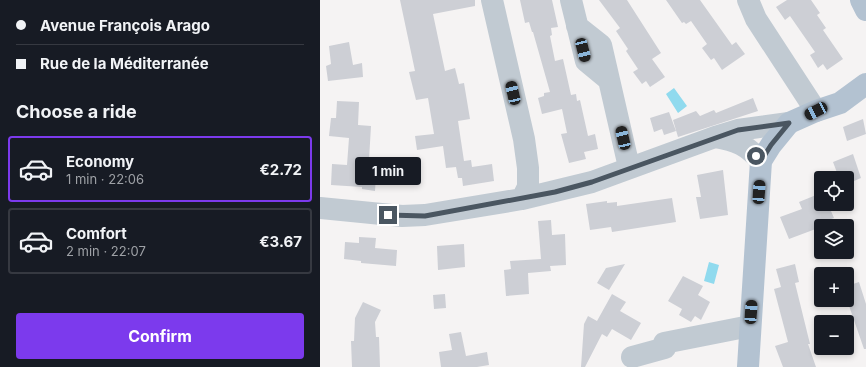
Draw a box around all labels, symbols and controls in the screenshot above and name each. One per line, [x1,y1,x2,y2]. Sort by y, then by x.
text: Avenue François Arago [40,16,210,35]
car [574,37,592,63]
text: Rue de la Méditerranée [40,54,209,73]
car [504,80,522,106]
car [803,100,829,122]
text: Choose a ride [16,101,137,122]
car [614,125,632,151]
route start [747,147,765,165]
icon: car [18,151,54,187]
text: Economy [66,152,134,171]
callout: 1 min [355,157,421,185]
text: €2.72 [259,160,302,179]
text: 1 min [372,163,404,179]
text: 1 min · 22:06 [66,171,144,187]
map controls [814,171,854,355]
button: locate [814,171,854,211]
car [752,180,766,204]
route end [379,206,397,224]
button: layers [814,219,854,259]
icon: car [18,223,54,259]
text: Comfort [66,224,127,243]
text: €3.67 [259,232,302,251]
text: 2 min · 22:07 [66,243,146,259]
button: + [814,267,854,307]
car [744,300,758,324]
button: Confirm [16,313,304,359]
button: − [814,315,854,355]

